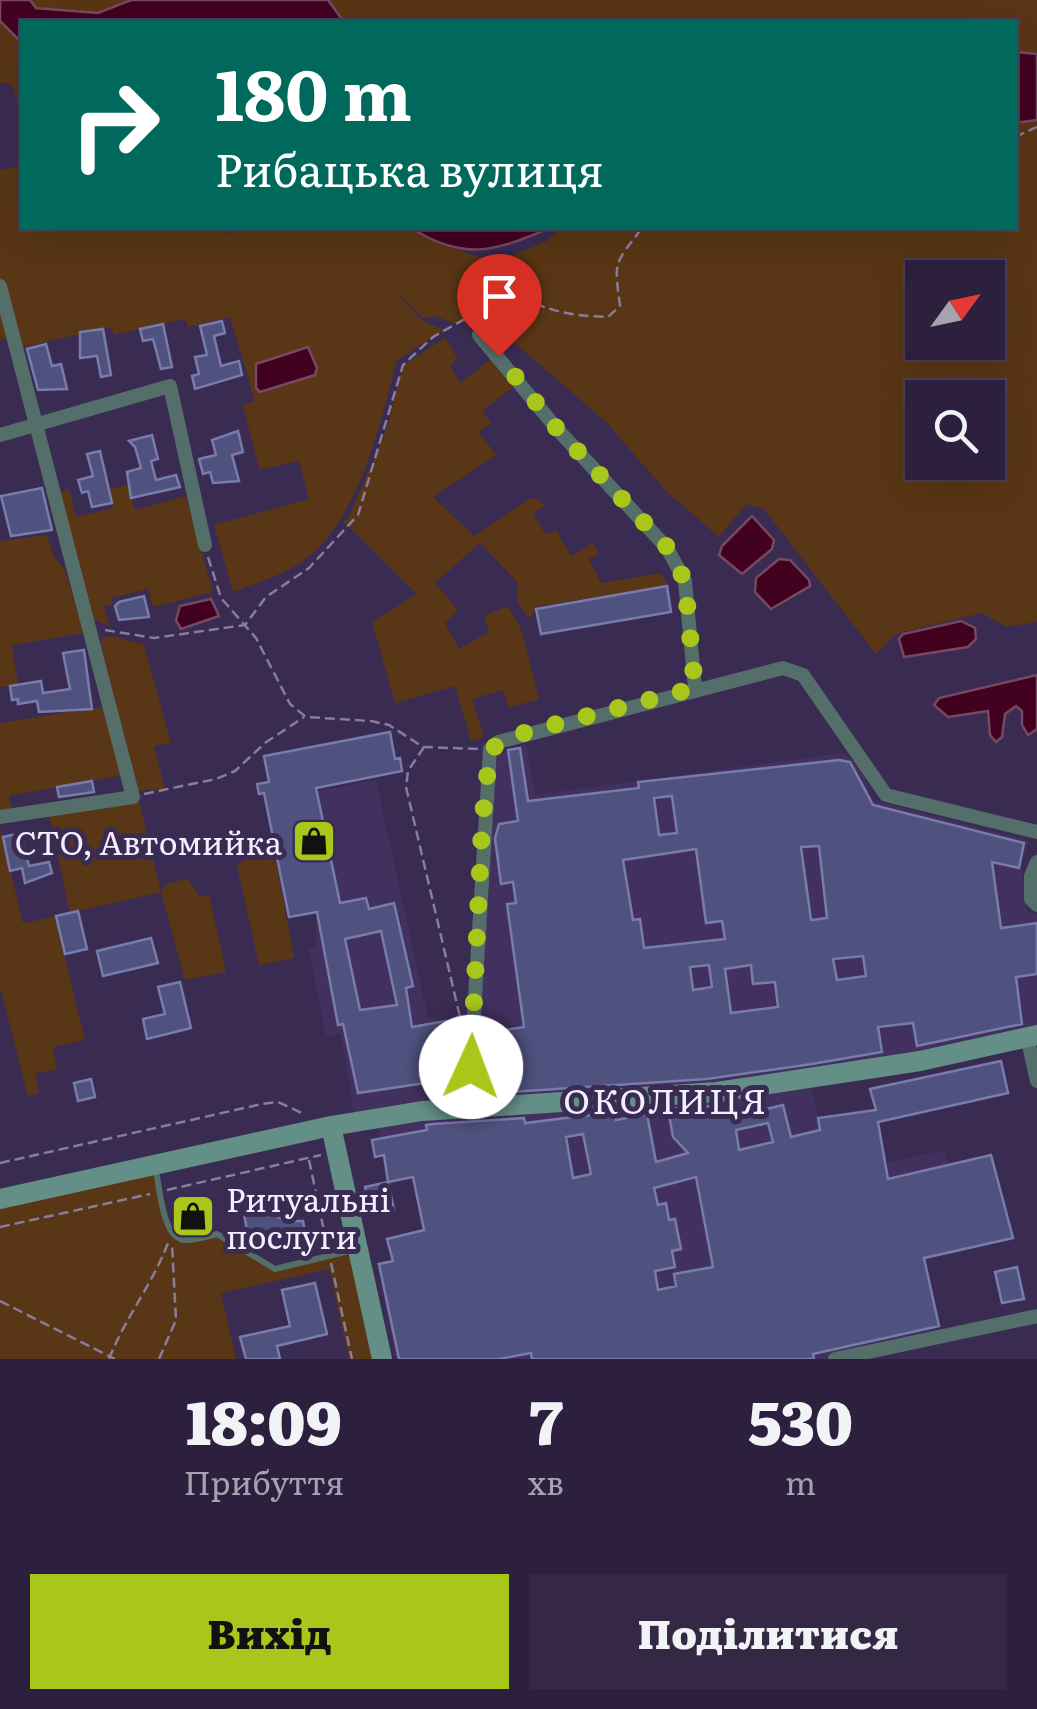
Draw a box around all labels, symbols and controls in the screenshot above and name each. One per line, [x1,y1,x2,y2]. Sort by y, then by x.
text: 180 m [215,39,412,143]
icon: right [50,60,180,190]
text: Рибацька вулиця [215,134,604,201]
pin [457,254,542,357]
north arrow [905,260,1005,360]
map controls [905,260,1005,480]
icon: arrive [472,269,527,324]
button: search [905,380,1005,480]
place label: СТО, Автомийка [15,817,283,865]
shop icon: СТО, Автомийка [291,818,337,864]
position arrow [419,1015,523,1119]
district label: ОКОЛИЦЯ [563,1073,769,1125]
place label: Ритуальні послуги [226,1174,390,1259]
shop icon: Ритуальні послуги [170,1193,216,1239]
text: 18:09 [186,1374,342,1463]
text: 7 [529,1374,563,1463]
text: 530 [748,1374,853,1463]
text: Прибуття [184,1457,344,1505]
text: хв [528,1457,564,1505]
text: m [785,1457,816,1505]
button: Вихід [30,1574,509,1689]
button: Поділитися [529,1574,1007,1689]

